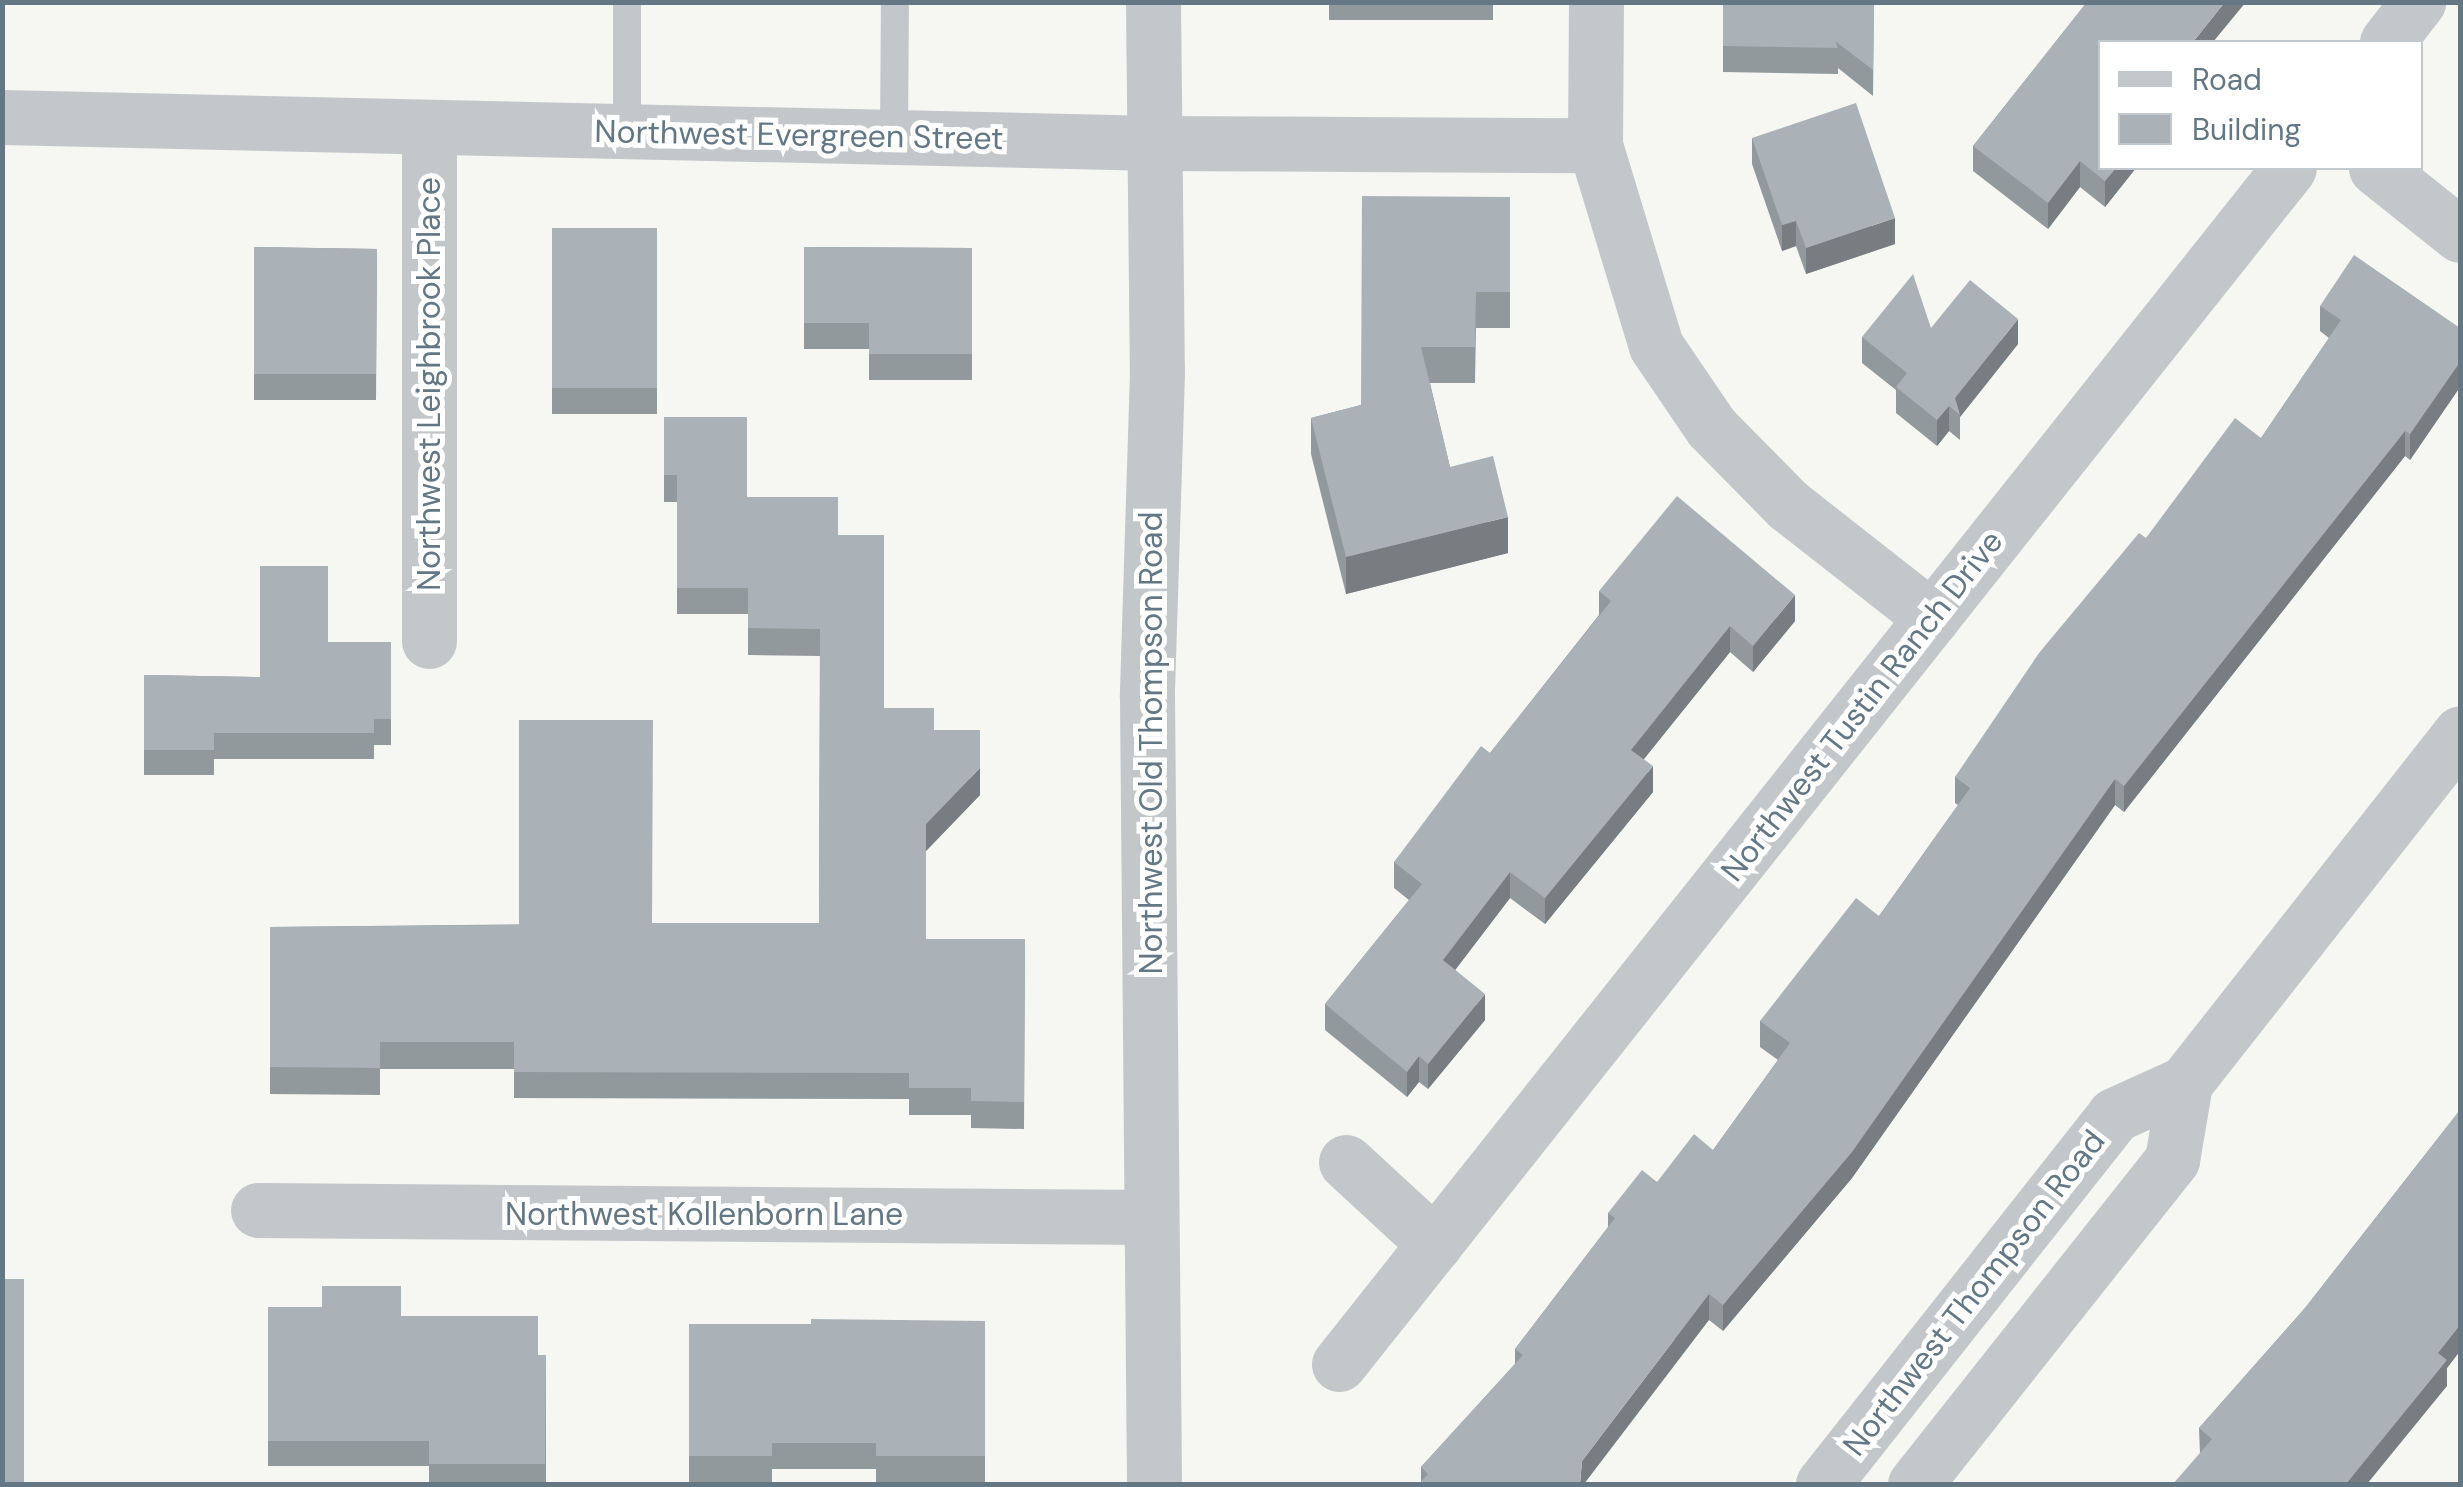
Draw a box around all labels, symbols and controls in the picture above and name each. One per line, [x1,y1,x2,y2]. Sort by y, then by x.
legend [2098,40,2423,170]
text: Road [2192,60,2262,99]
text: Building [2192,110,2301,149]
street label: Northwest Evergreen Street [594,112,1004,158]
street label: Northwest Leighbrook Place [410,177,448,591]
street label: Northwest Old Thompson Road [1132,511,1170,975]
street label: Northwest Tustin Ranch Drive [1713,523,2011,889]
street label: Northwest Thompson Road [1835,1123,2113,1463]
street label: Northwest Kollenborn Lane [505,1195,903,1233]

